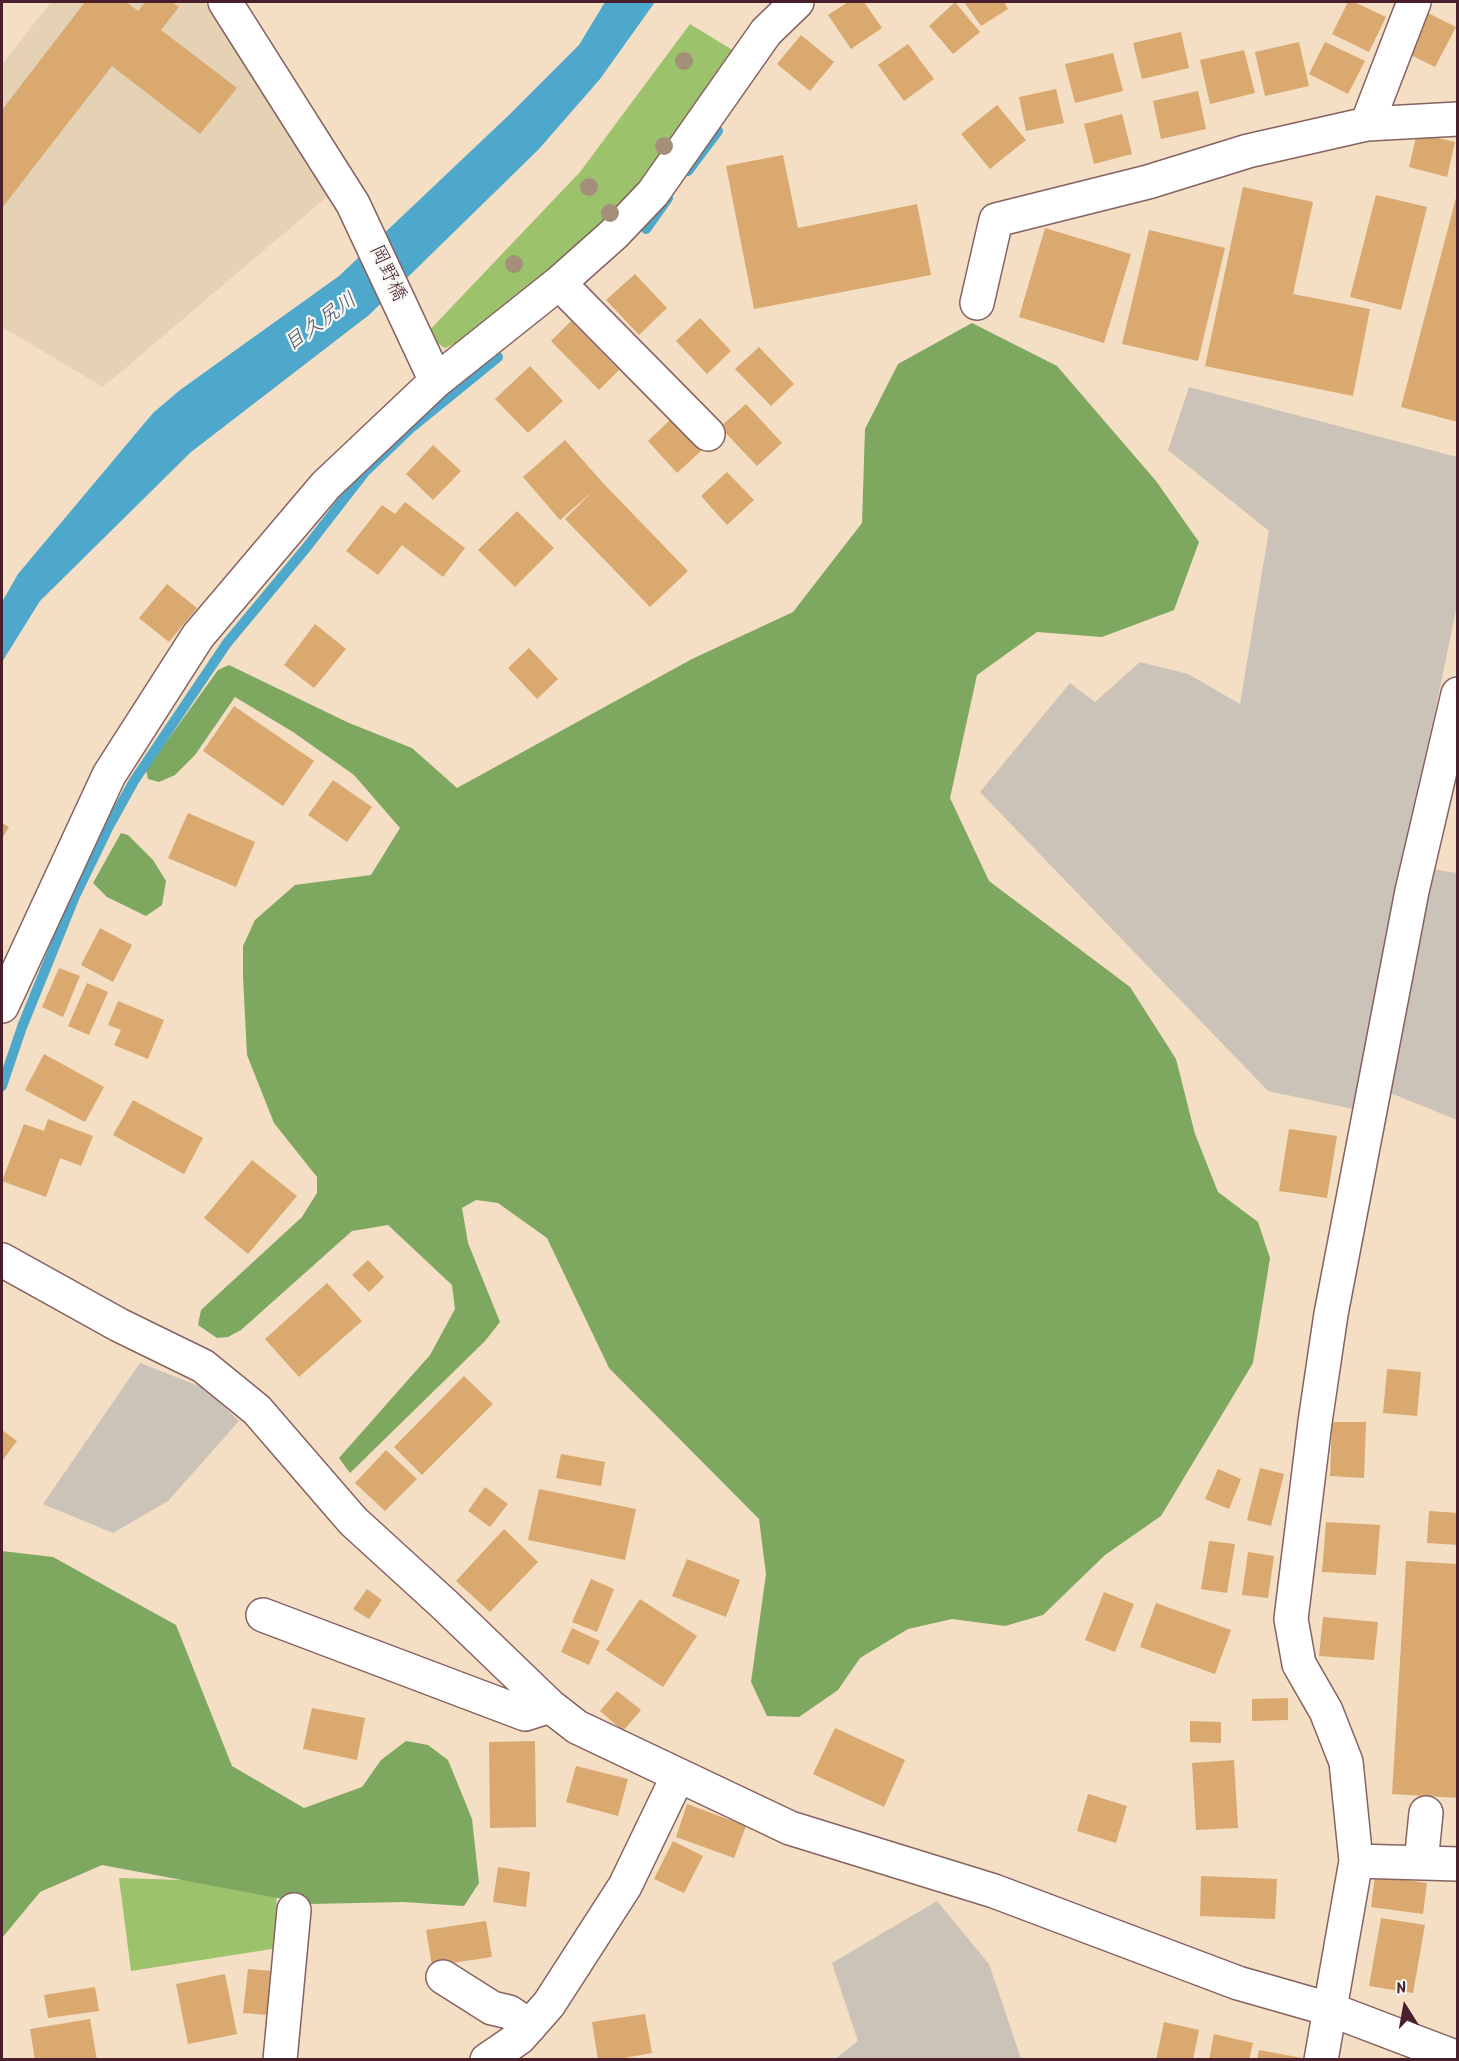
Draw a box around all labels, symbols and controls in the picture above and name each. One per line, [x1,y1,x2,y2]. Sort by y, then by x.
street label: 岡野橋 [362,242,410,306]
water label: 目久尻川 [281,289,363,359]
text: N [1394,1976,1409,2002]
north arrow [1375,1977,1435,2037]

